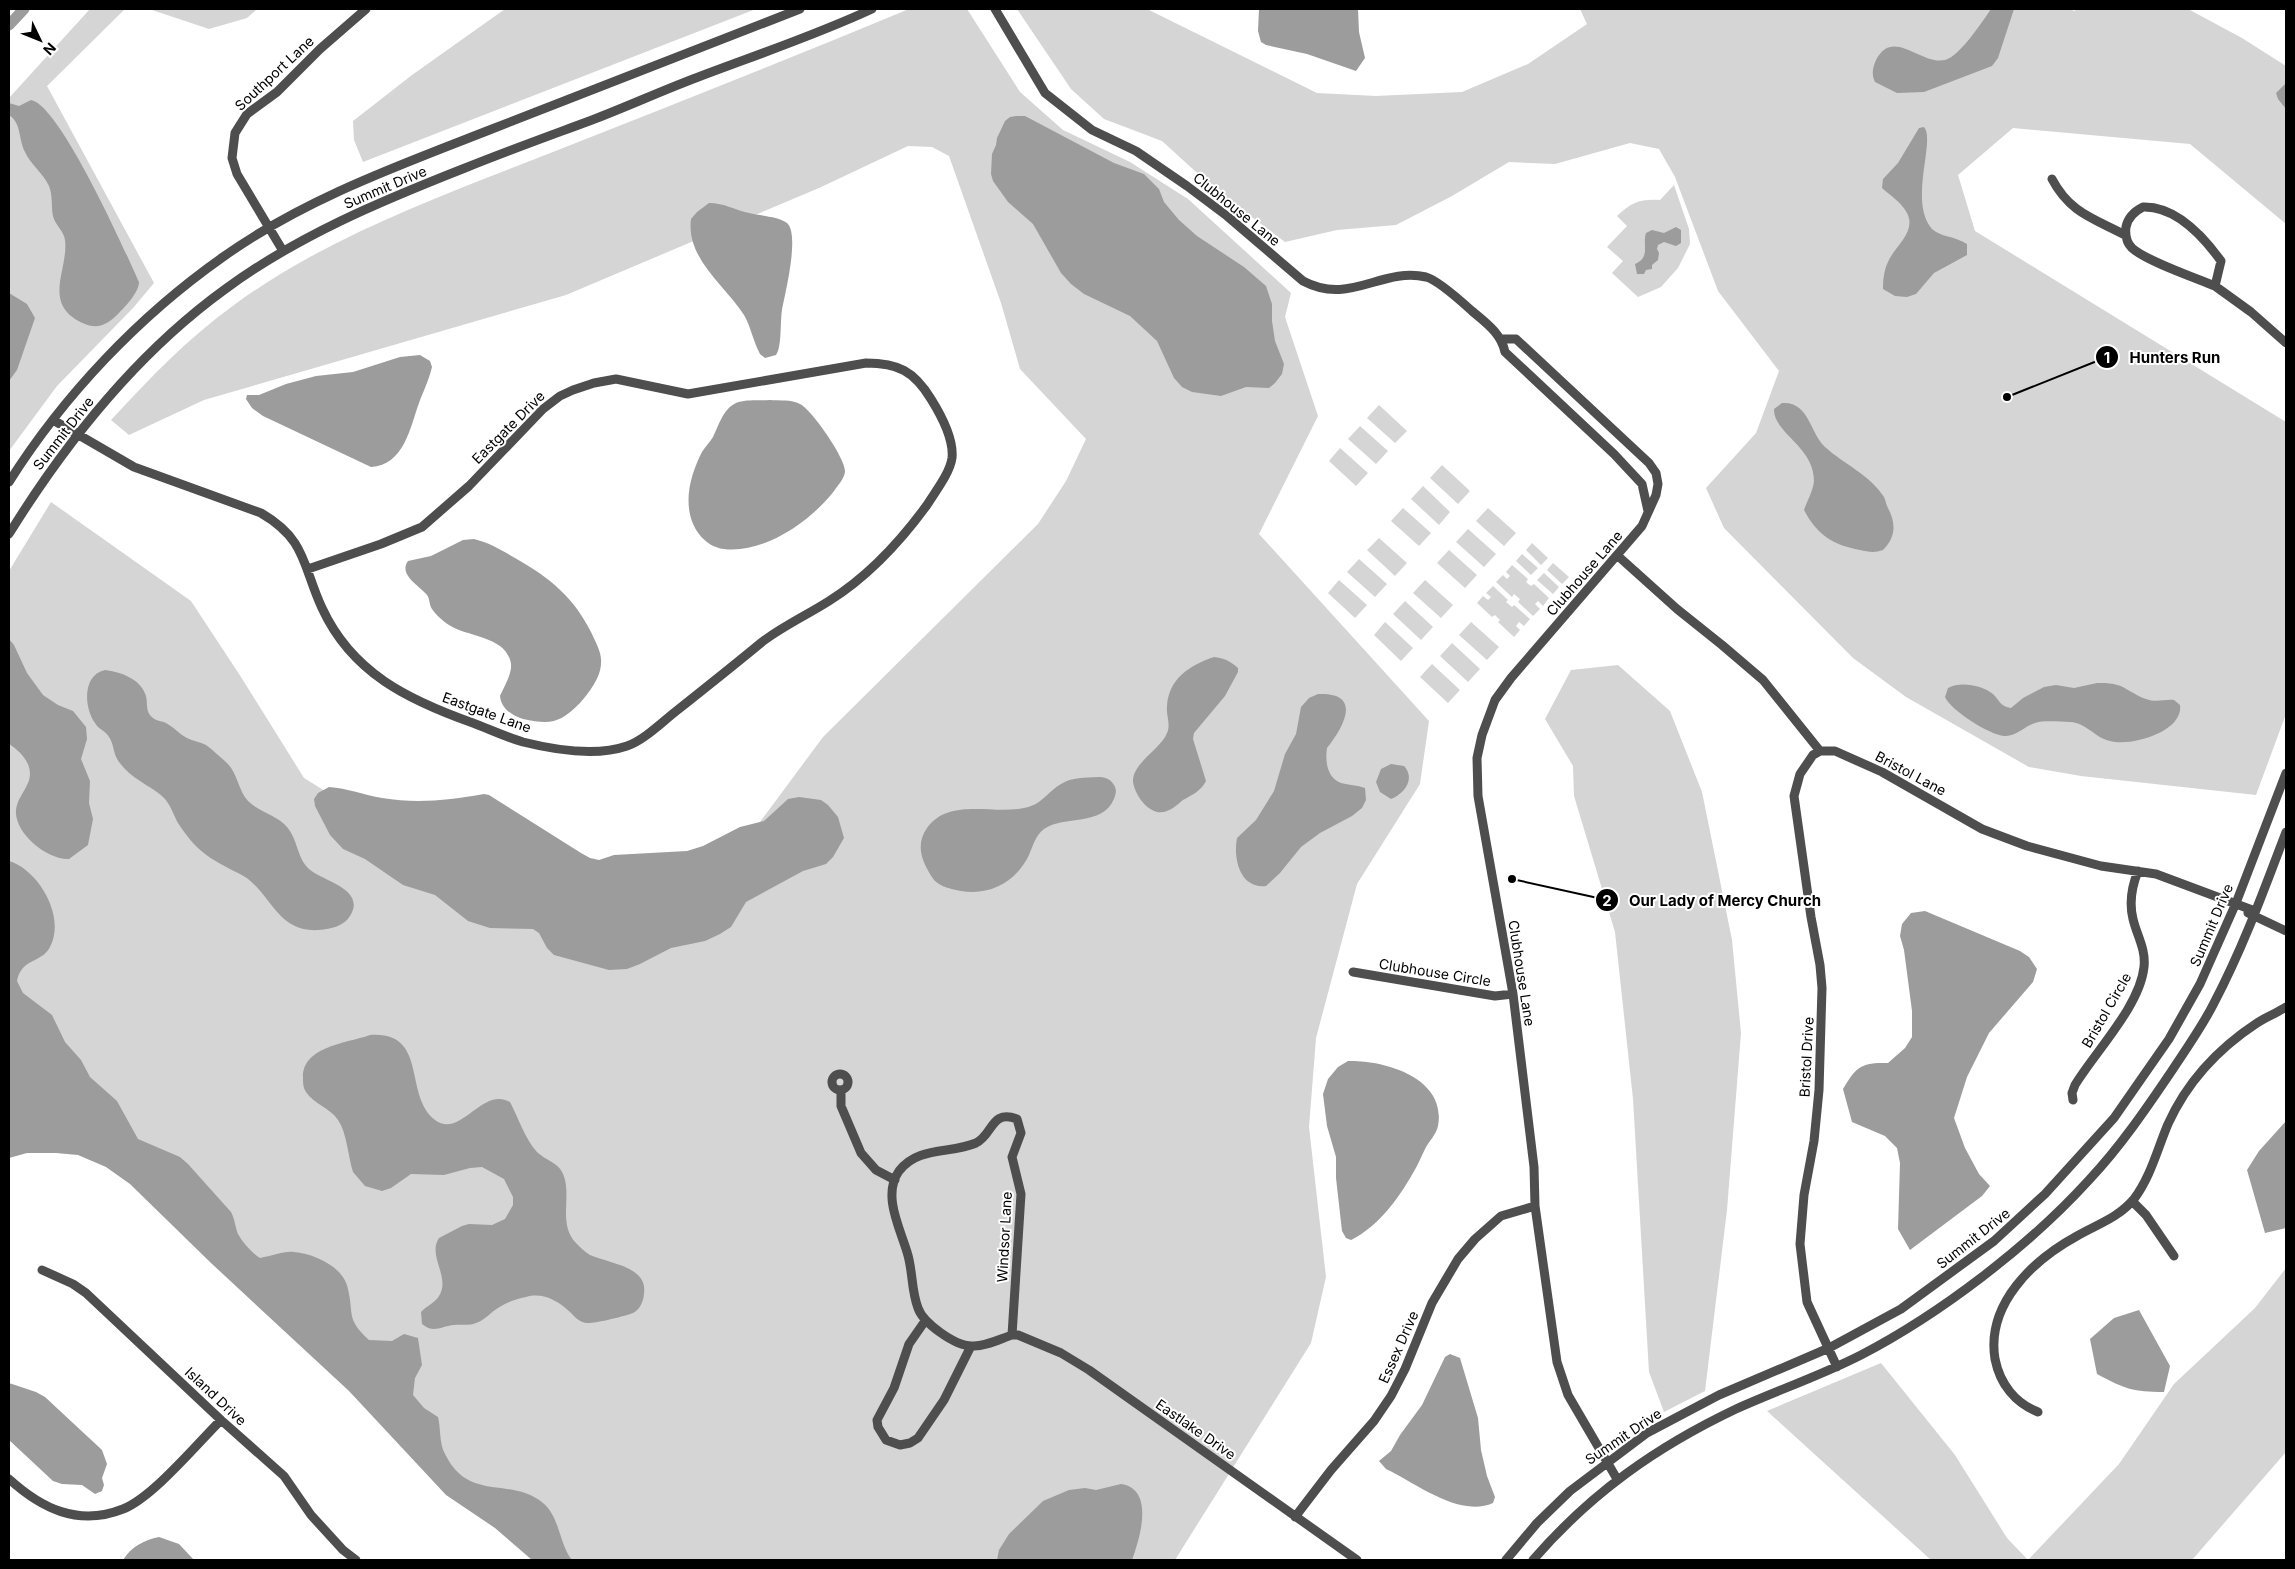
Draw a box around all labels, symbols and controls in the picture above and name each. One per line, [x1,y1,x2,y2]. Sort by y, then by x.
north arrow [15,15,65,65]
street label: Southport Lane [231,32,317,114]
text: N [40,40,60,59]
street label: Summit Drive [341,162,429,212]
street label: Clubhouse Lane [1190,169,1284,249]
callout: Hunters Run [2095,342,2231,372]
text: 1 [2104,348,2110,367]
text: Hunters Run [2130,348,2220,367]
street label: Eastgate Drive [468,387,548,467]
street label: Summit Drive [29,393,97,473]
street label: Clubhouse Lane [1542,527,1626,619]
street label: Eastgate Lane [440,688,534,736]
street label: Bristol Lane [1873,747,1949,799]
street label: Summit Drive [2186,881,2236,969]
callout: Our Lady of Mercy Church [1594,885,1831,915]
text: 2 [1602,891,1612,910]
text: Our Lady of Mercy Church [1629,891,1821,910]
street label: Clubhouse Lane [1505,919,1539,1027]
street label: Clubhouse Circle [1378,955,1492,989]
street label: Bristol Circle [2078,969,2134,1051]
street label: Bristol Drive [1795,1016,1817,1098]
street label: Windsor Lane [993,1191,1015,1283]
street label: Summit Drive [1933,1204,2013,1272]
street label: Essex Drive [1374,1308,1422,1386]
street label: Island Drive [182,1363,250,1429]
street label: Eastlake Drive [1153,1395,1239,1463]
street label: Summit Drive [1582,1404,1664,1468]

